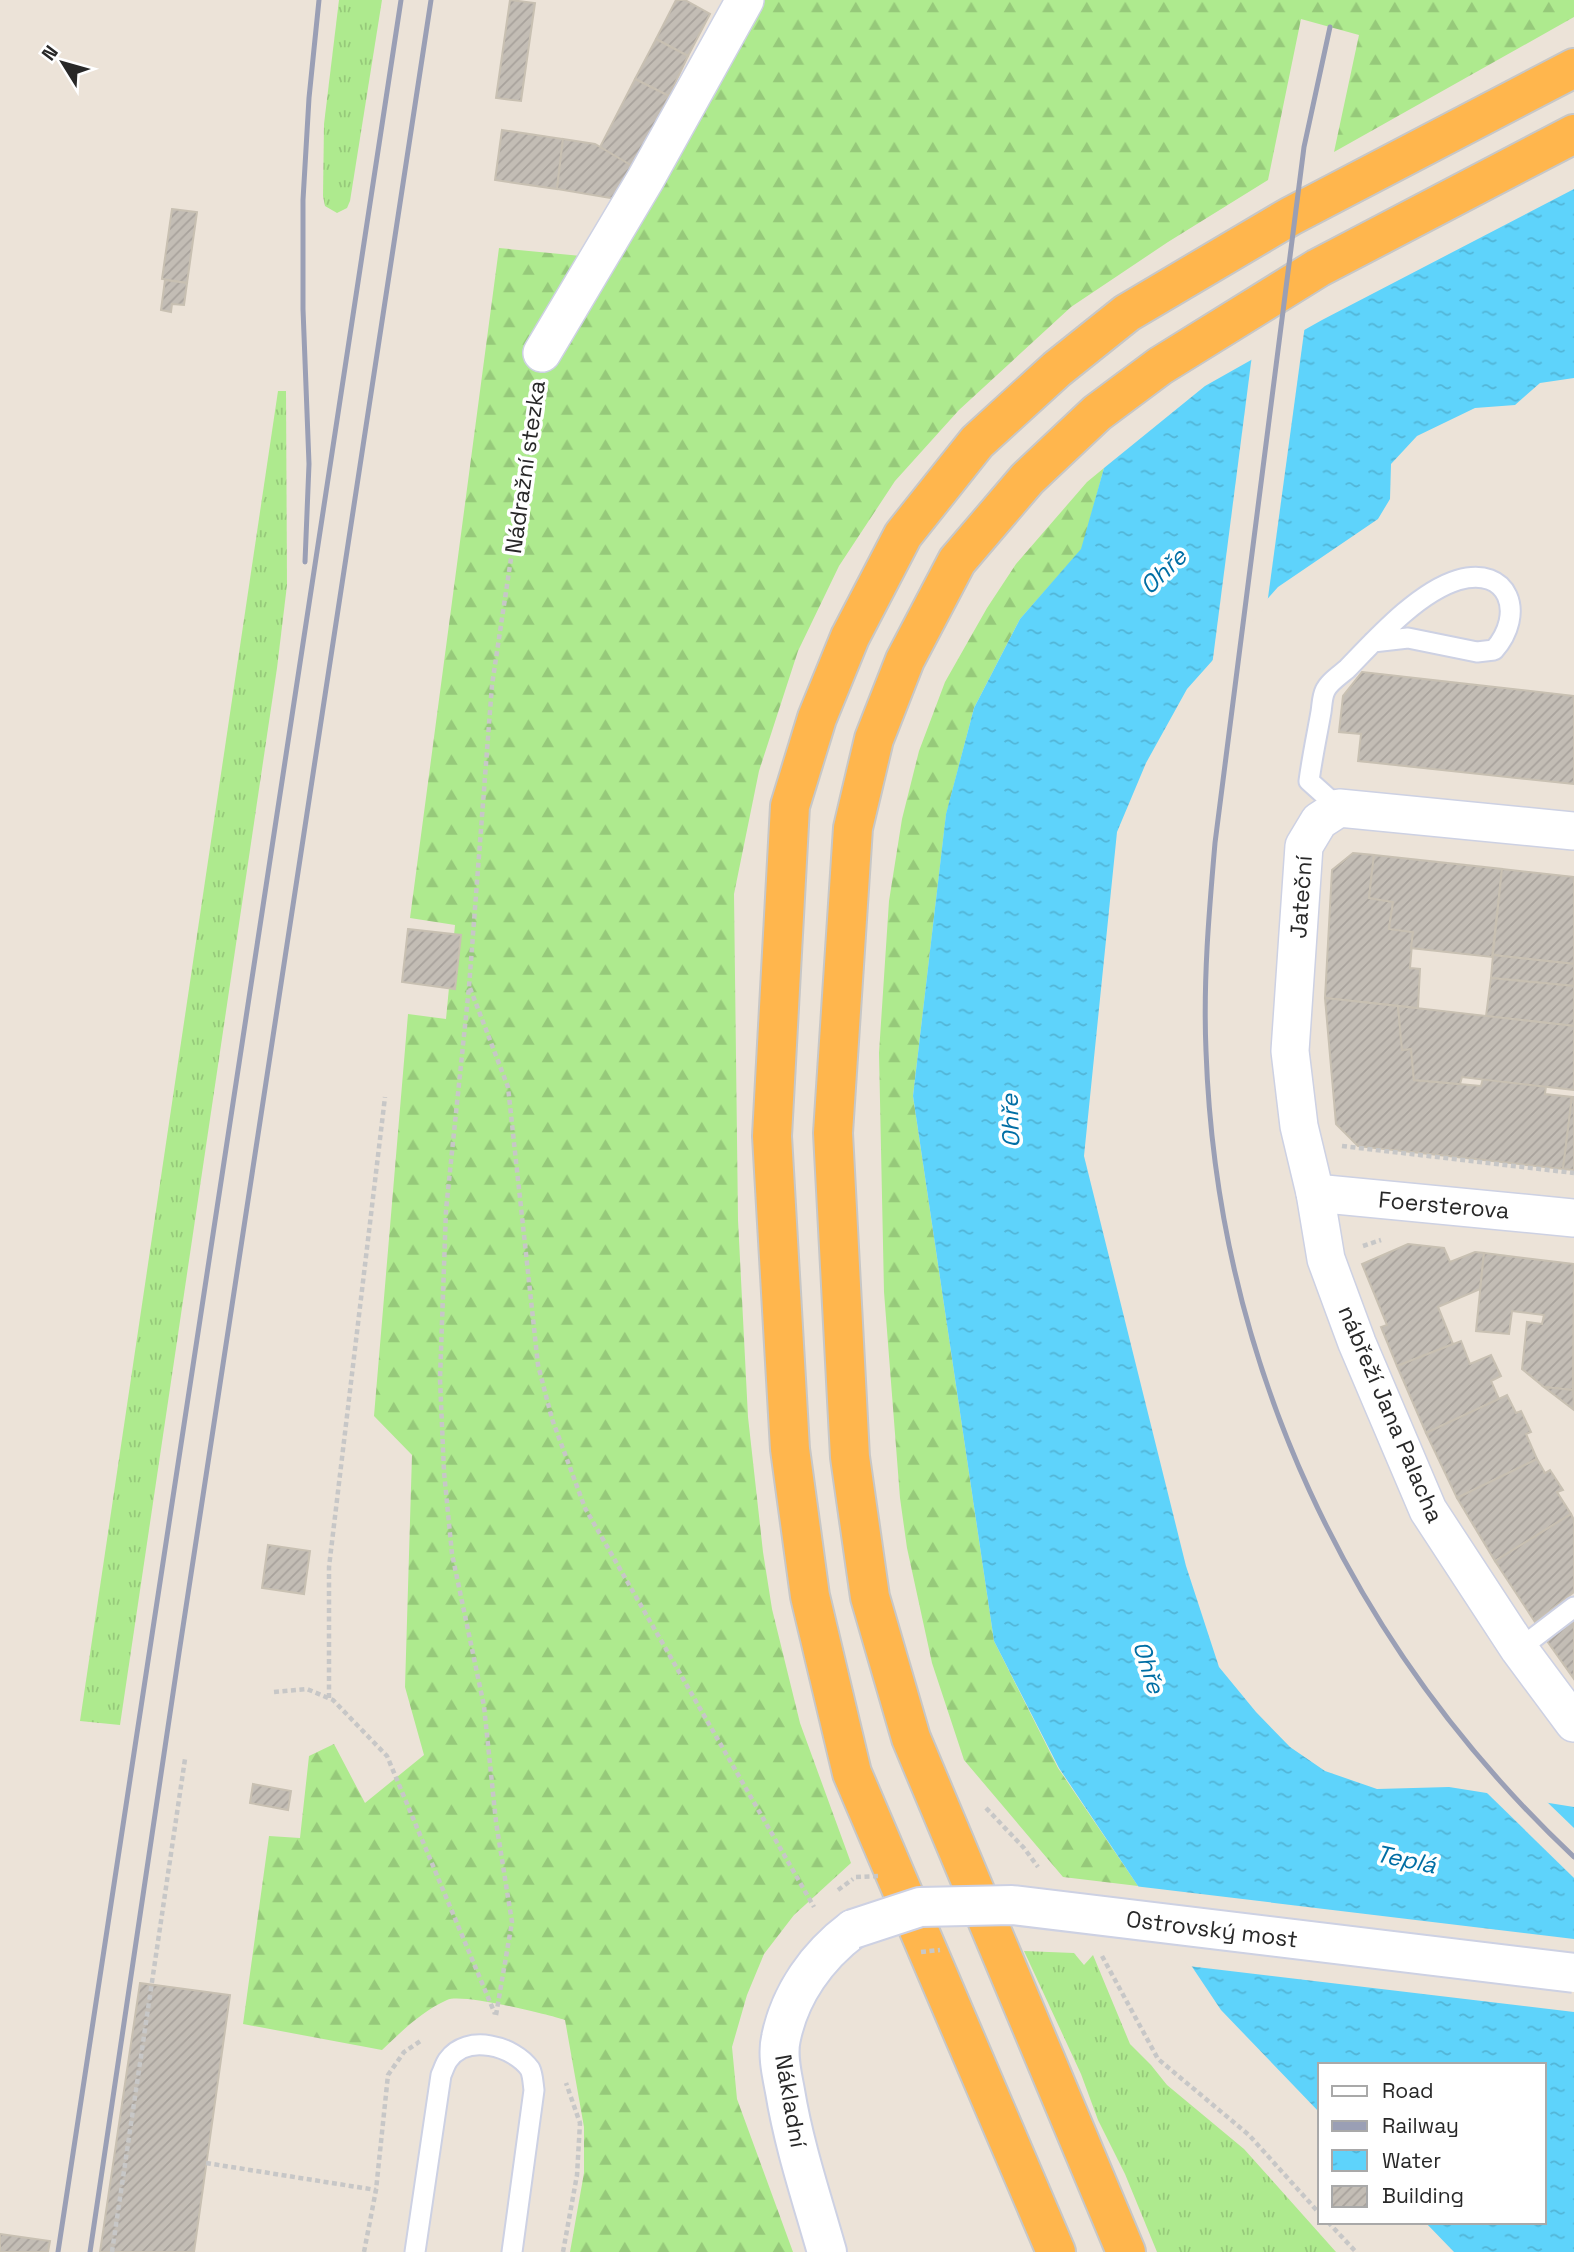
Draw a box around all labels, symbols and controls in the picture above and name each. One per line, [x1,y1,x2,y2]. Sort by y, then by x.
north arrow [28,28,98,98]
text: N [36,40,64,66]
street label: Nádražní stezka [498,378,552,556]
water label: Ohře [1133,541,1194,601]
street label: Jateční [1283,854,1319,939]
water label: Ohře [994,1093,1026,1148]
street label: Foersterova [1377,1184,1511,1226]
street label: nábřeží Jana Palacha [1332,1301,1450,1527]
water label: Ohře [1126,1637,1172,1698]
water label: Teplá [1373,1837,1439,1881]
street label: Ostrovský most [1124,1904,1300,1954]
street label: Nákladní [768,2052,814,2150]
legend [1318,2063,1546,2224]
text: Road [1382,2077,1434,2104]
text: Railway [1382,2112,1459,2139]
text: Water [1382,2147,1441,2174]
text: Building [1382,2182,1464,2209]

